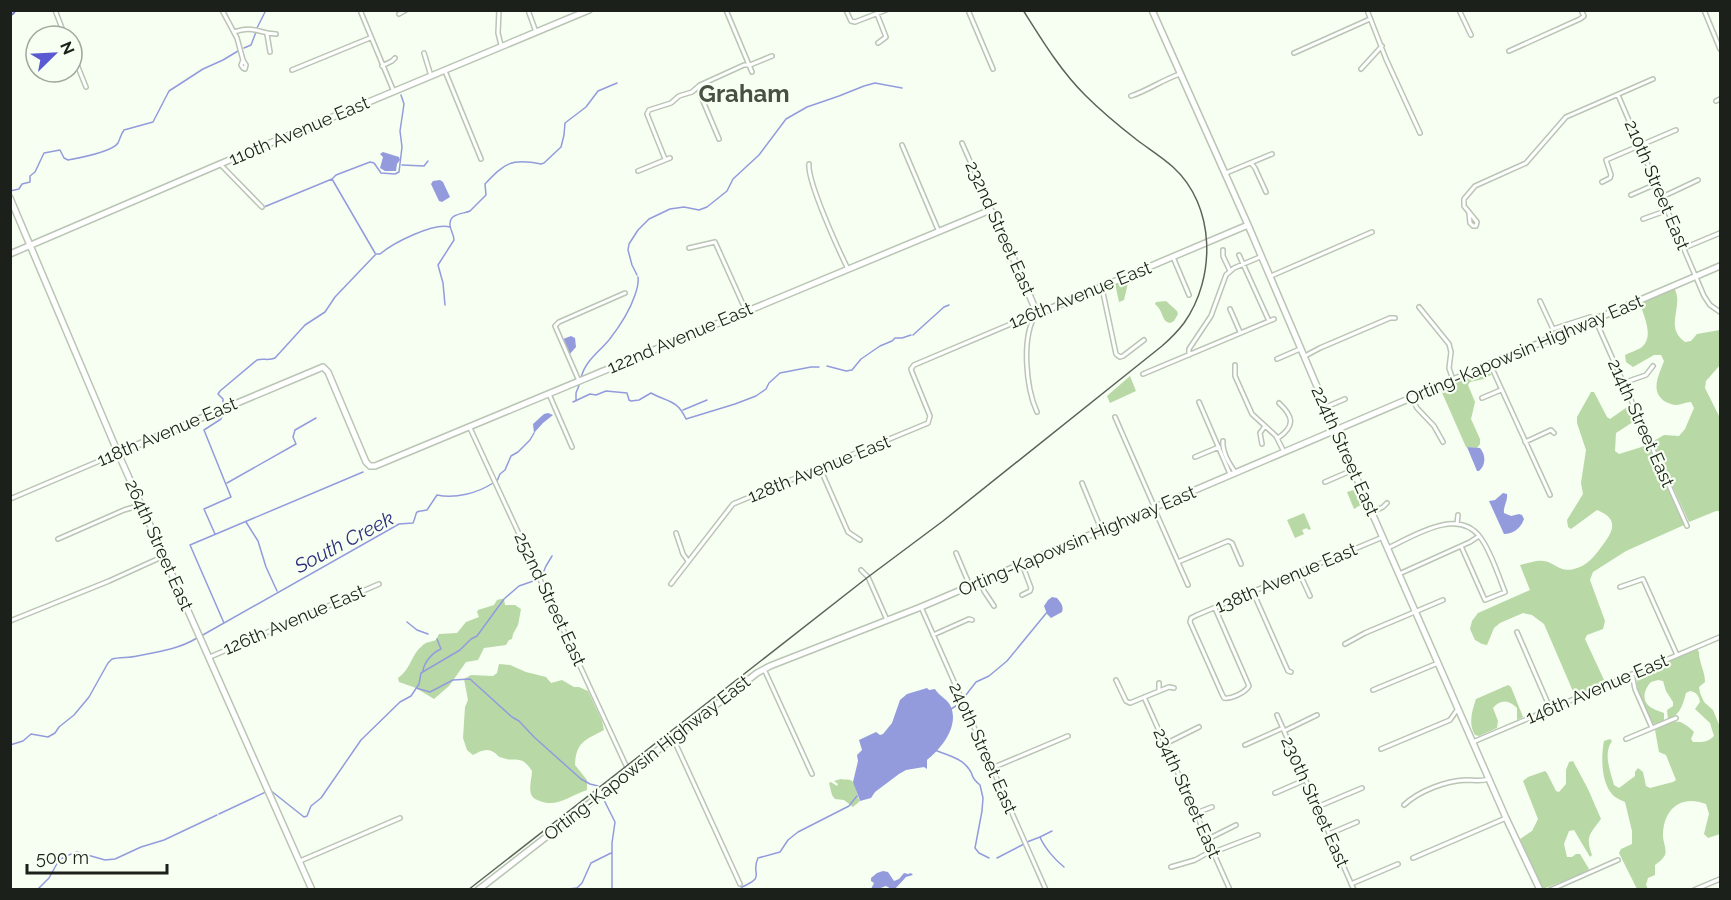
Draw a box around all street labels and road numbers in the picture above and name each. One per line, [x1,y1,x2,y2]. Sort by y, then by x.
street label: 110th Avenue East [226,92,372,170]
street label: 210th Street East [1621,117,1694,253]
street label: 232nd Street East [961,157,1039,298]
street label: 126th Avenue East [1006,256,1154,333]
street label: Orting-Kapowsin Highway East [1402,290,1646,409]
street label: 122nd Avenue East [604,298,755,378]
street label: 214th Street East [1604,356,1679,490]
street label: 224th Street East [1307,383,1383,519]
street label: 118th Avenue East [94,393,240,470]
street label: 128th Avenue East [745,430,893,507]
street label: 264th Street East [121,476,198,614]
street label: Orting-Kapowsin Highway East [955,481,1199,600]
street label: 252nd Street East [510,529,591,669]
street label: 138th Avenue East [1212,538,1360,617]
street label: 126th Avenue East [220,580,368,659]
street label: 146th Avenue East [1523,649,1671,728]
street label: Orting-Kapowsin Highway East [539,671,754,845]
street label: 240th Street East [945,679,1022,817]
street label: 234th Street East [1149,725,1225,861]
street label: 230th Street East [1277,733,1354,871]

